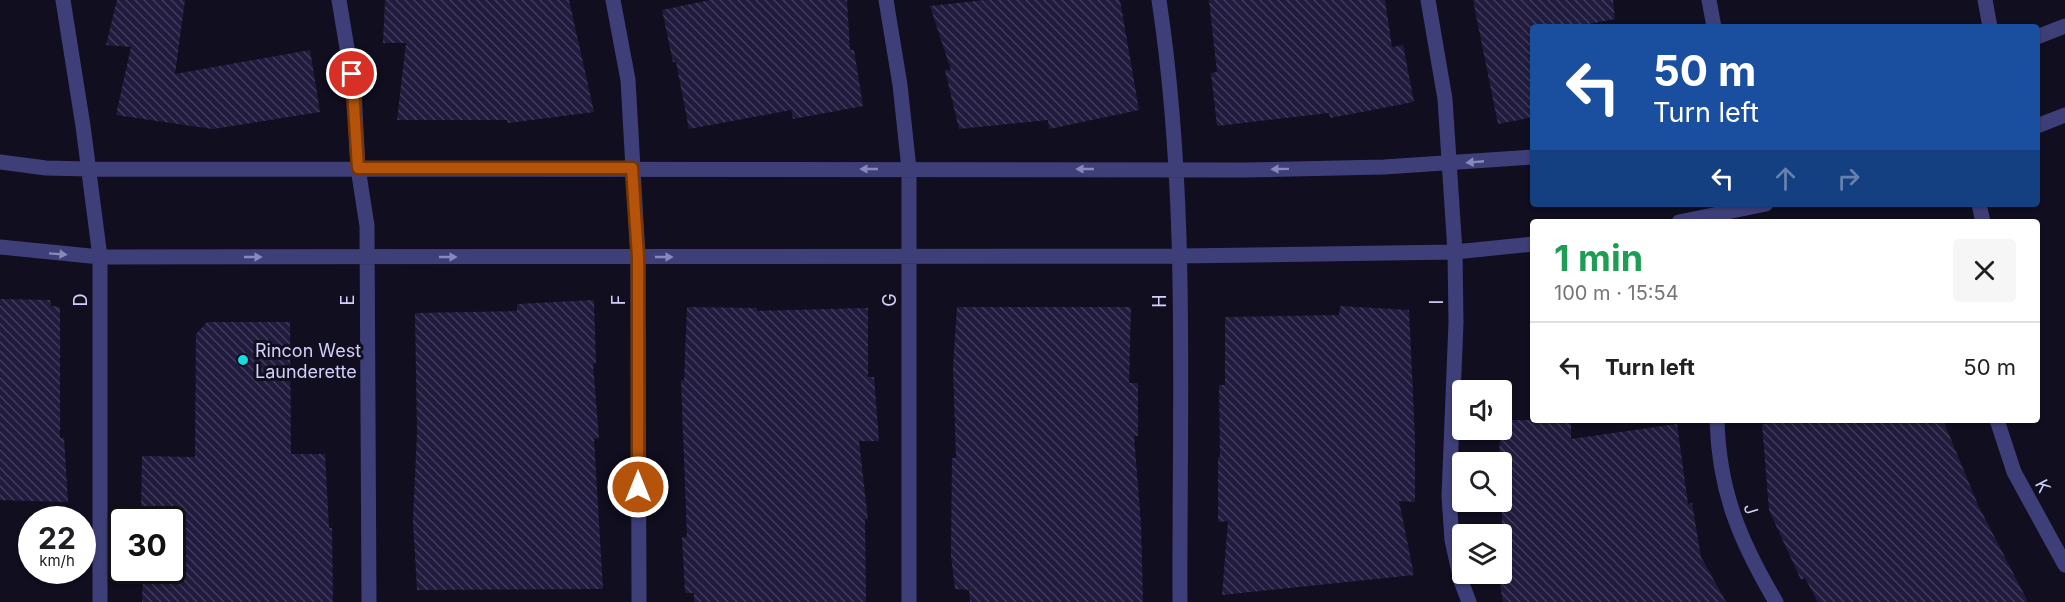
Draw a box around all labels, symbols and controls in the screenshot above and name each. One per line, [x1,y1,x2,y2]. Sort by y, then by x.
text: 50 m [1653,45,1756,96]
pin [326,48,377,99]
icon: left [1554,48,1632,126]
icon: arrive [335,57,368,90]
text: Turn left [1653,96,1759,129]
one-way arrow [1465,157,1484,167]
icon: left [1706,162,1739,195]
icon: ahead [1769,162,1802,195]
icon: right [1832,162,1865,195]
one-way arrow [859,164,878,174]
one-way arrow [1075,164,1094,174]
one-way arrow [1270,165,1289,174]
text: 1 min [1554,236,1643,280]
button: close [1953,239,2016,302]
one-way arrow [49,249,68,259]
one-way arrow [243,252,262,262]
one-way arrow [438,252,457,262]
one-way arrow [654,252,673,262]
text: 100 m · 15:54 [1554,281,1679,305]
street label: G [879,293,900,307]
street label: D [70,294,91,307]
street label: H [1149,294,1170,308]
street label: E [337,295,358,305]
street label: F [608,295,629,305]
street label: I [1426,300,1447,304]
place label: Rincon West Launderette [255,340,361,382]
icon: left [1554,351,1587,384]
marker: Rincon West Launderette [236,353,250,367]
text: Turn left [1605,354,1695,380]
text: 50 m [1963,354,2016,380]
map controls [1452,380,1512,584]
button: sound [1452,380,1512,440]
button: search [1452,452,1512,512]
position arrow [606,455,670,519]
street label: K [2031,476,2055,496]
street label: J [1739,501,1763,517]
speed limit sign: 30 [108,506,186,584]
text: 22 [38,520,76,556]
button: layers [1452,524,1512,584]
text: km/h [39,551,75,570]

